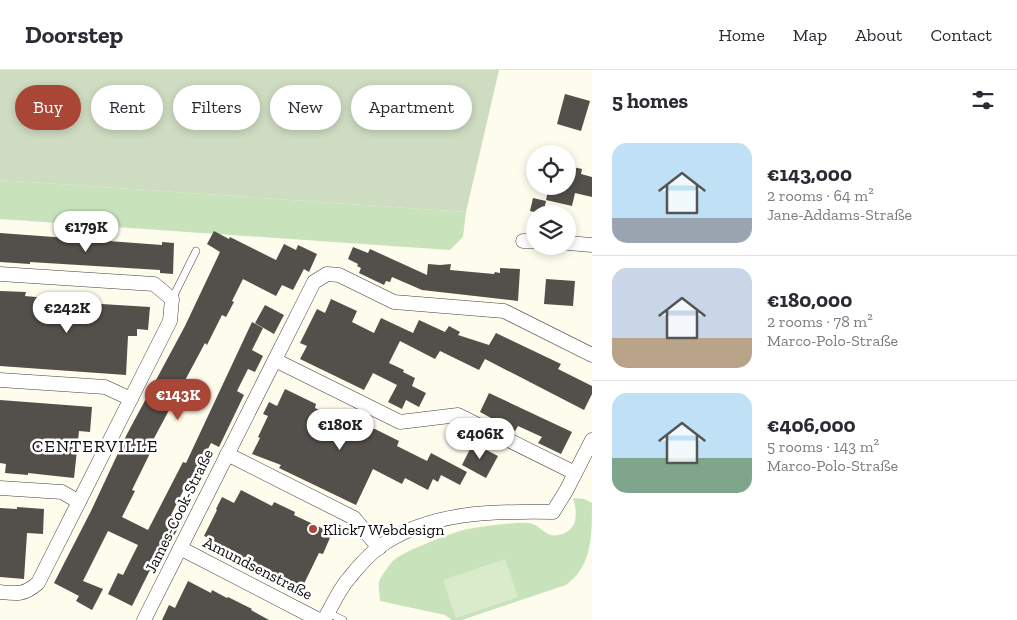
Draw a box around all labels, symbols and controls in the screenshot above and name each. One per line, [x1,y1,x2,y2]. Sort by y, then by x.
text: Doorstep [25,20,123,49]
text: Home [718,24,765,46]
text: Map [793,24,827,46]
text: About [855,24,902,46]
text: Contact [930,24,992,46]
chip: Buy [15,85,81,130]
chip: Rent [91,85,163,130]
chip: Filters [173,85,260,130]
chip: New [270,85,341,130]
chip: Apartment [351,85,472,130]
icon: filters [969,86,997,114]
text: 5 homes [612,88,688,113]
map controls [526,145,576,255]
button: locate [526,145,576,195]
text: €143,000 [767,161,852,186]
icon: home [652,163,712,223]
text: 2 rooms · 64 m² [767,186,874,205]
button: layers [526,205,576,255]
text: Jane-Addams-Straße [767,205,912,224]
pin: €179K [51,210,121,253]
text: €179K [65,217,107,236]
text: €180,000 [767,287,852,312]
icon: home [652,288,712,348]
pin: €242K [32,292,102,334]
text: €242K [44,298,90,317]
text: 2 rooms · 78 m² [767,312,873,331]
text: Marco-Polo-Straße [767,331,898,350]
pin: €143K [143,378,213,421]
text: €143K [156,385,200,404]
pin: €180K [305,408,375,451]
text: €406,000 [767,412,856,437]
icon: home [652,413,712,473]
text: €180K [318,415,362,434]
pin: €406K [445,418,515,460]
text: €406K [456,424,504,443]
district label: CENTERVILLE [32,435,158,457]
text: 5 rooms · 143 m² [767,437,879,456]
street label: James-Cook-Straße [141,446,217,576]
text: Marco-Polo-Straße [767,456,898,475]
place label: Klick7 Webdesign [323,520,445,539]
marker: Klick7 Webdesign [307,523,319,535]
street label: Amundsenstraße [200,532,316,604]

